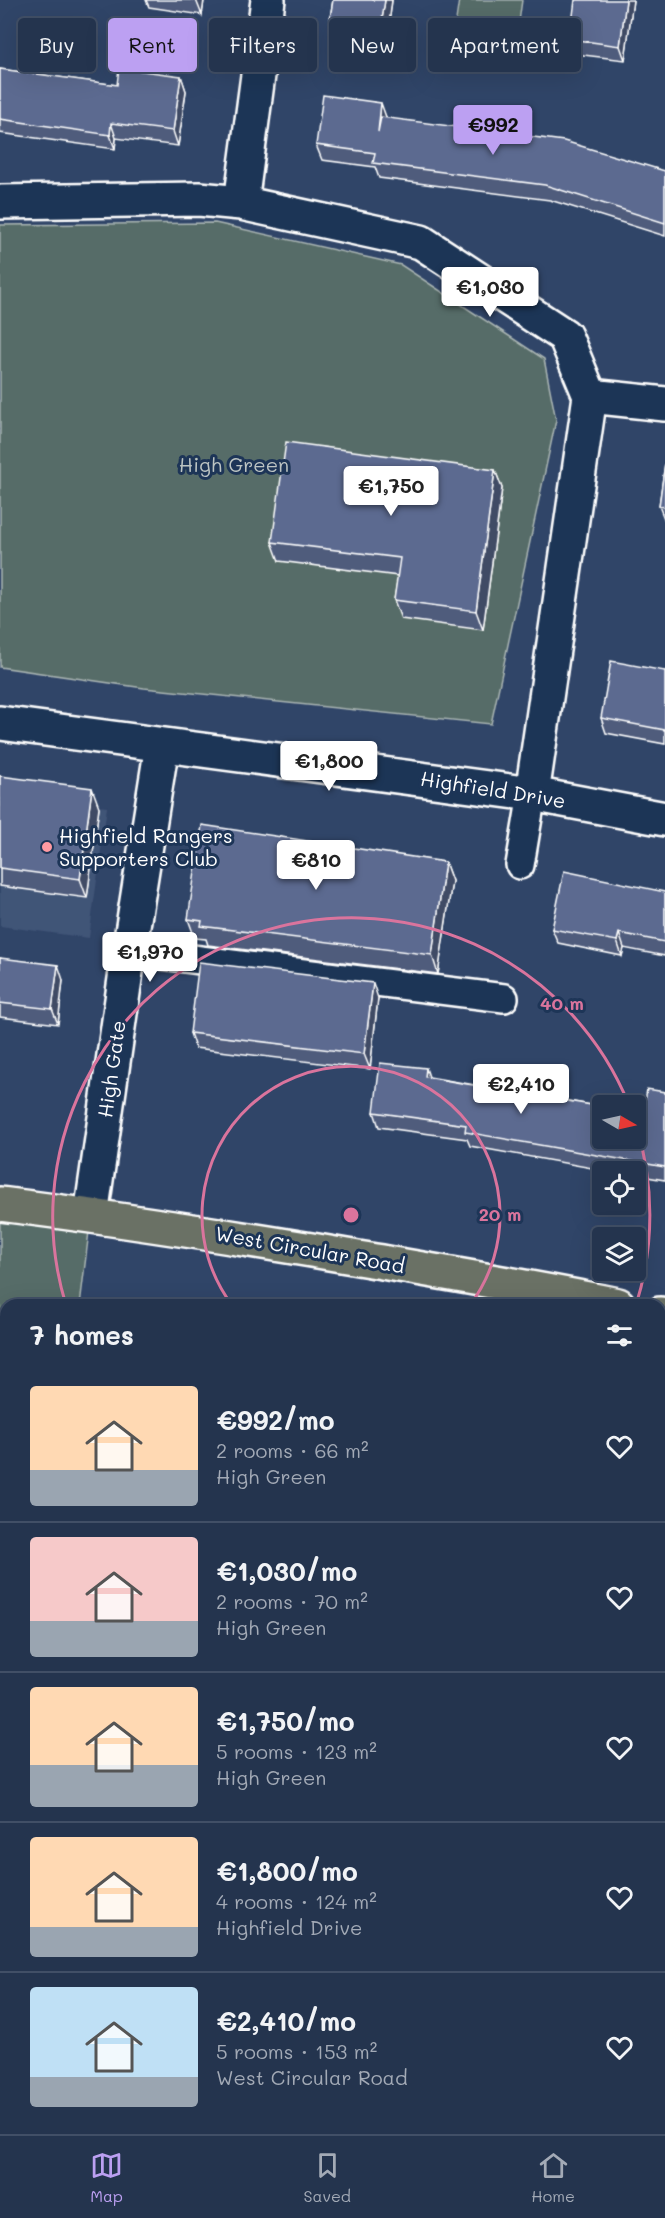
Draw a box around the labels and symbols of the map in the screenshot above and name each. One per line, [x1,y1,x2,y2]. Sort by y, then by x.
pin: €992 [457,105,529,156]
pin: €1,030 [441,267,539,318]
park label: High Green [179,451,289,477]
pin: €1,750 [342,466,440,517]
pin: €1,800 [280,741,378,792]
street label: Highfield Drive [419,765,568,813]
place label: Highfield Rangers Supporters Club [59,822,233,871]
marker: Highfield Rangers Supporters Club [40,840,54,854]
pin: €810 [280,840,352,891]
pin: €1,970 [101,932,199,983]
text: 40 m [540,991,584,1015]
street label: High Gate [91,1018,131,1119]
pin: €2,410 [472,1064,570,1115]
north arrow [592,1095,646,1149]
text: 20 m [479,1202,521,1226]
centre of rings [341,1205,361,1225]
street label: West Circular Road [213,1220,407,1278]

